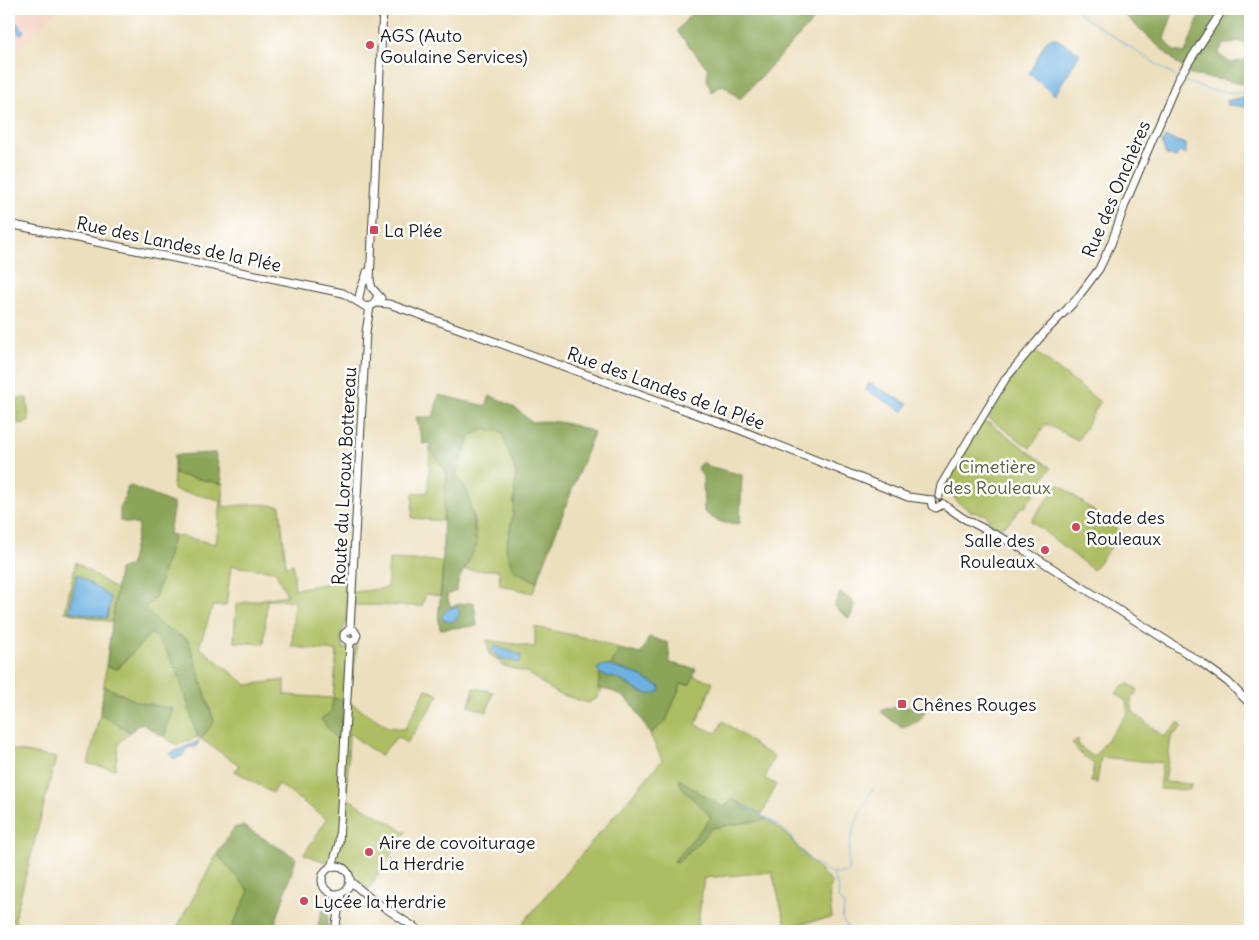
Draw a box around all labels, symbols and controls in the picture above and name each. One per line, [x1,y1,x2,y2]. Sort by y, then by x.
place label: AGS (Auto Goulaine Services) [380,24,528,68]
marker: AGS (Auto Goulaine Services) [364,39,376,51]
street label: Rue des Onchères [1077,117,1155,261]
street label: Rue des Landes de la Plée [74,211,284,277]
place label: La Plée [384,219,442,242]
marker: La Plée [368,224,380,236]
street label: Rue des Landes de la Plée [564,341,768,435]
street label: Route du Loroux Bottereau [327,366,361,586]
park label: Cimetière des Rouleaux [943,455,1051,499]
place label: Stade des Rouleaux [1086,506,1165,550]
marker: Stade des Rouleaux [1070,521,1082,533]
place label: Salle des Rouleaux [960,529,1035,573]
marker: Salle des Rouleaux [1039,544,1051,556]
place label: Chênes Rouges [912,693,1036,716]
marker: Chênes Rouges [896,698,908,710]
place label: Aire de covoiturage La Herdrie [379,831,536,875]
marker: Aire de covoiturage La Herdrie [363,846,375,858]
place label: Lycée la Herdrie [314,890,446,913]
marker: Lycée la Herdrie [298,895,310,907]

